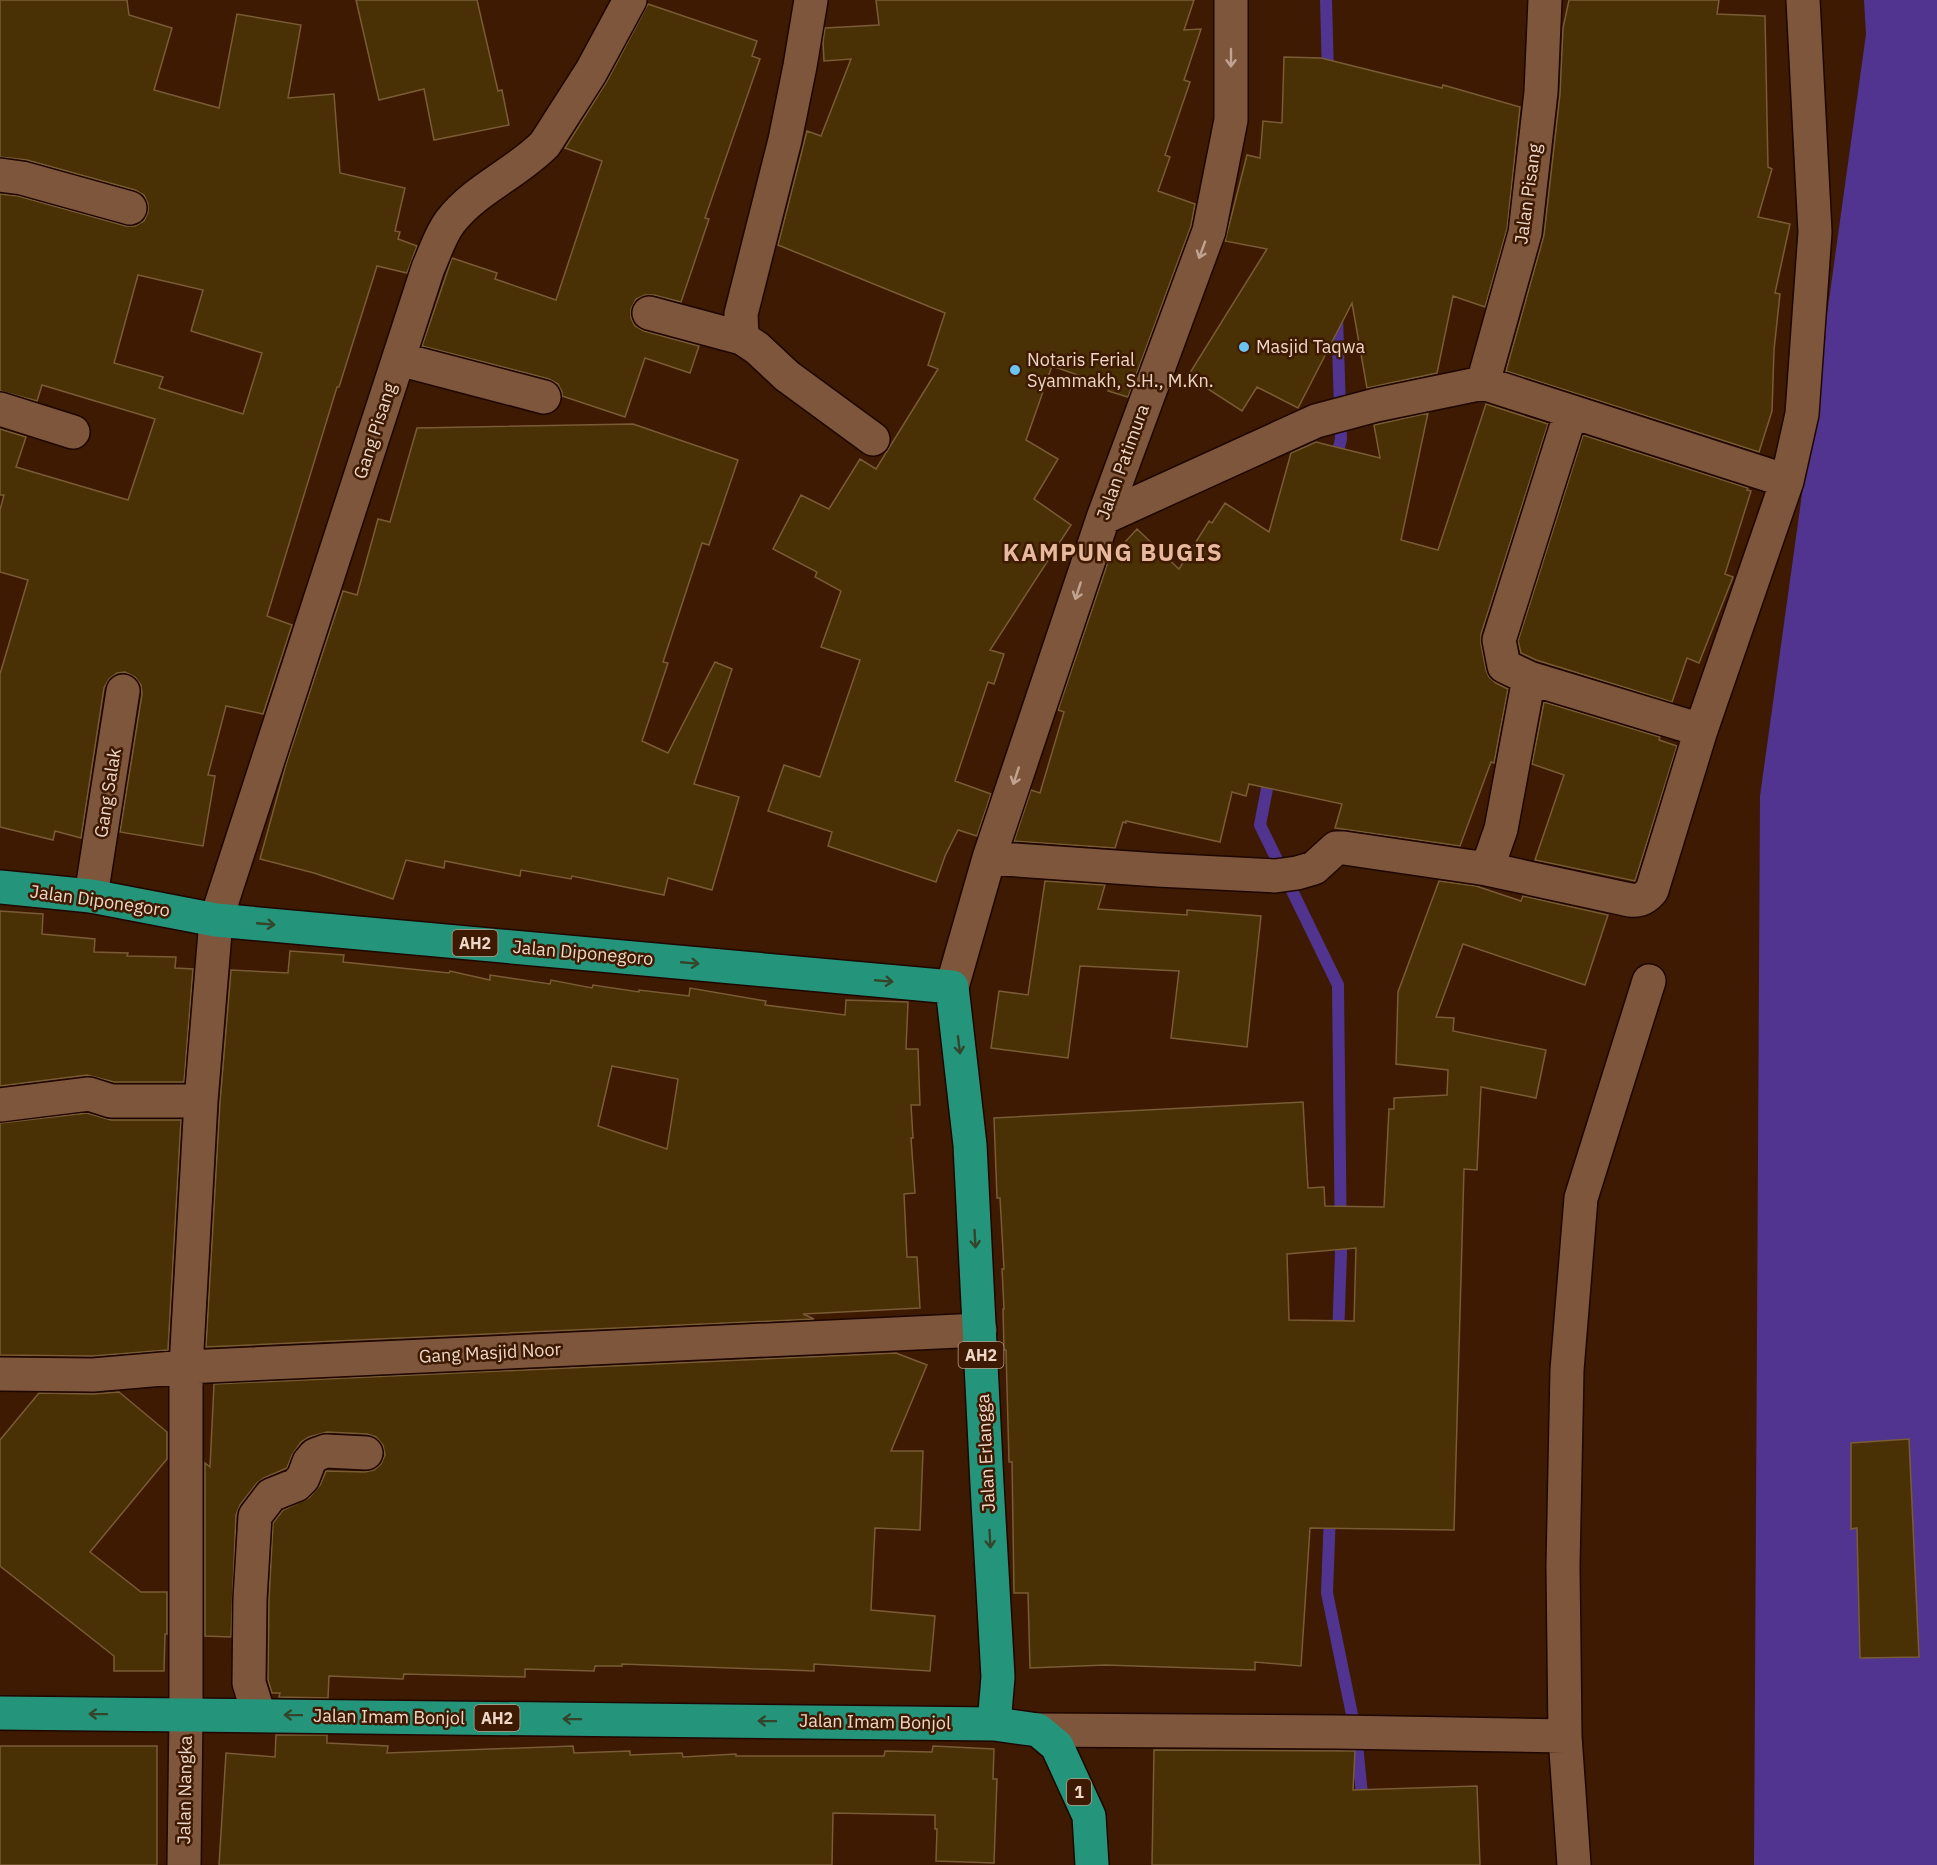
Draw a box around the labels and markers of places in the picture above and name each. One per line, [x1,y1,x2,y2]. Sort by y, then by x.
place label: Masjid Taqwa [1256,335,1365,358]
marker: Masjid Taqwa [1237,340,1251,354]
place label: Notaris Ferial Syammakh, S.H., M.Kn. [1027,348,1214,392]
marker: Notaris Ferial Syammakh, S.H., M.Kn. [1008,363,1022,377]

